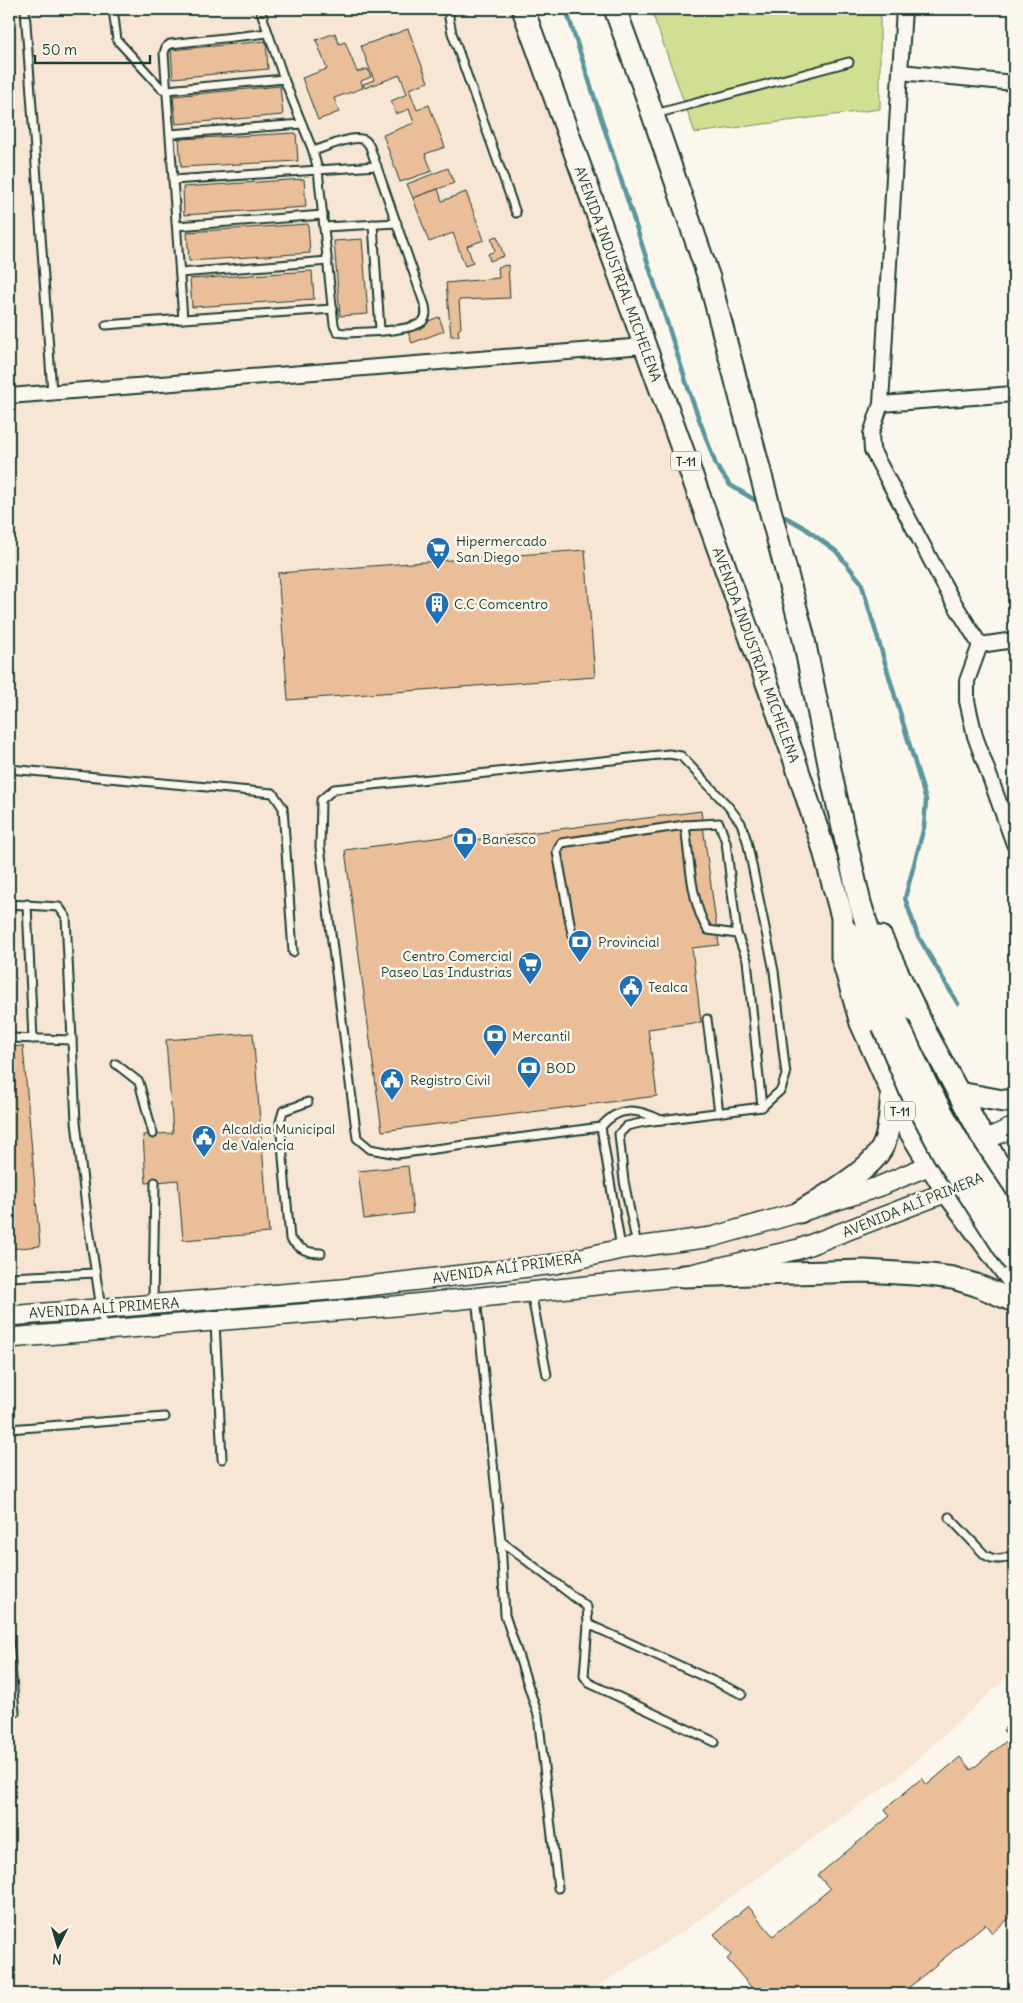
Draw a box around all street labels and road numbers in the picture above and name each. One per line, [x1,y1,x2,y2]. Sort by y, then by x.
street label: AVENIDA INDUSTRIAL MICHELENA [571,164,665,384]
road number: T-11 [671,452,701,471]
street label: AVENIDA INDUSTRIAL MICHELENA [709,545,803,765]
road number: T-11 [885,1102,915,1120]
street label: AVENIDA ALÍ PRIMERA [840,1168,986,1242]
street label: AVENIDA ALÍ PRIMERA [431,1249,583,1287]
street label: AVENIDA ALÍ PRIMERA [28,1294,180,1322]

